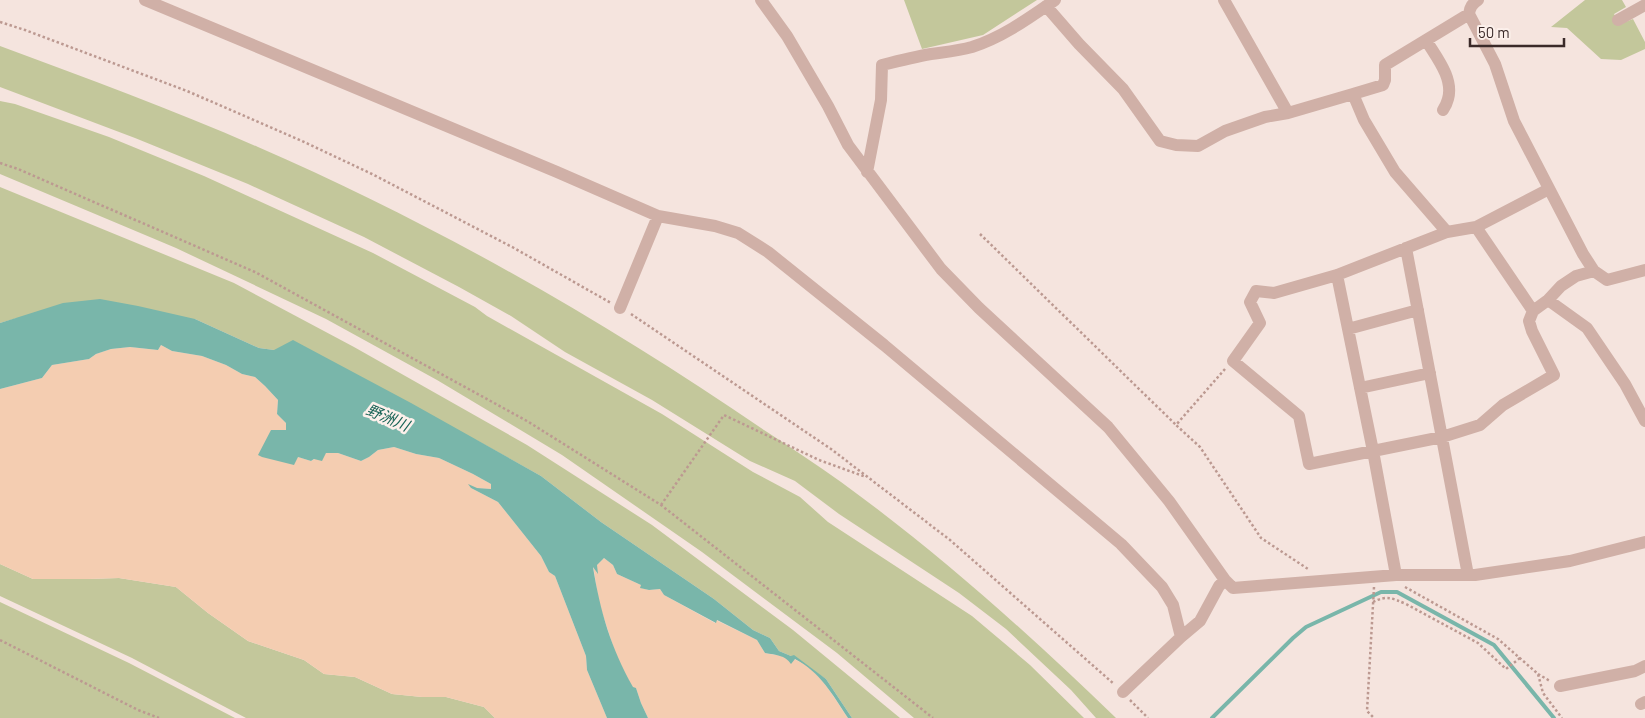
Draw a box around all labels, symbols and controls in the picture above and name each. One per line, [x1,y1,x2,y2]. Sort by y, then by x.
scale bar [1470,15,1564,47]
text: 50 m [1478,23,1510,41]
water label: 野洲川 [364,400,414,435]

